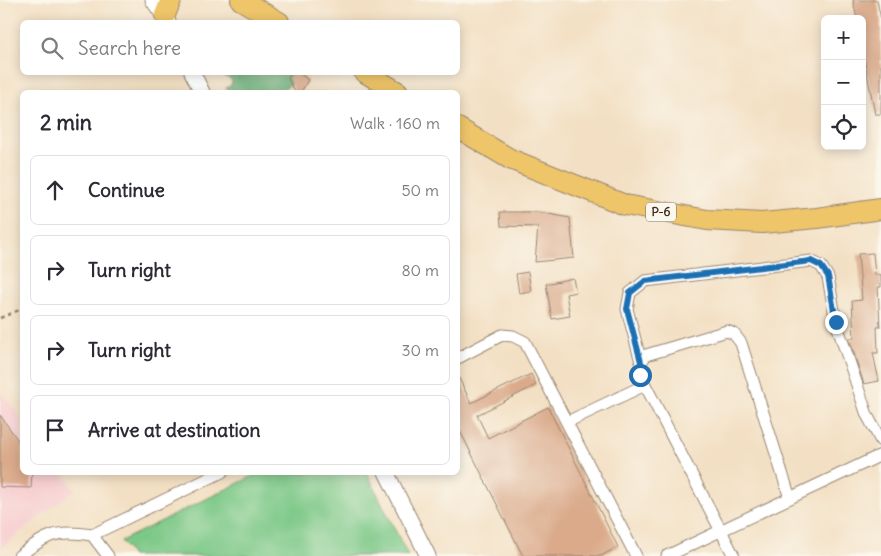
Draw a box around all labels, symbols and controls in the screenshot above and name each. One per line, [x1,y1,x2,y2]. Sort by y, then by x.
map controls [821,15,866,150]
button: + [821,15,866,60]
search box [20,20,460,75]
icon: search [38,34,66,62]
text: Search here [78,36,181,60]
button: − [821,60,866,105]
button: locate [821,105,866,150]
text: 2 min [40,109,92,136]
text: Walk · 160 m [350,113,440,133]
icon: ahead [41,176,69,204]
text: Continue [88,178,165,202]
text: 50 m [401,180,439,200]
road number: P-6 [646,202,676,222]
icon: right [41,256,69,284]
text: Turn right [88,258,171,282]
text: 80 m [401,260,439,280]
route end [825,311,848,334]
icon: right [41,336,69,364]
text: Turn right [88,338,171,362]
text: 30 m [402,340,439,360]
route start [629,364,652,387]
icon: arrive [41,416,69,444]
text: Arrive at destination [88,418,261,442]

